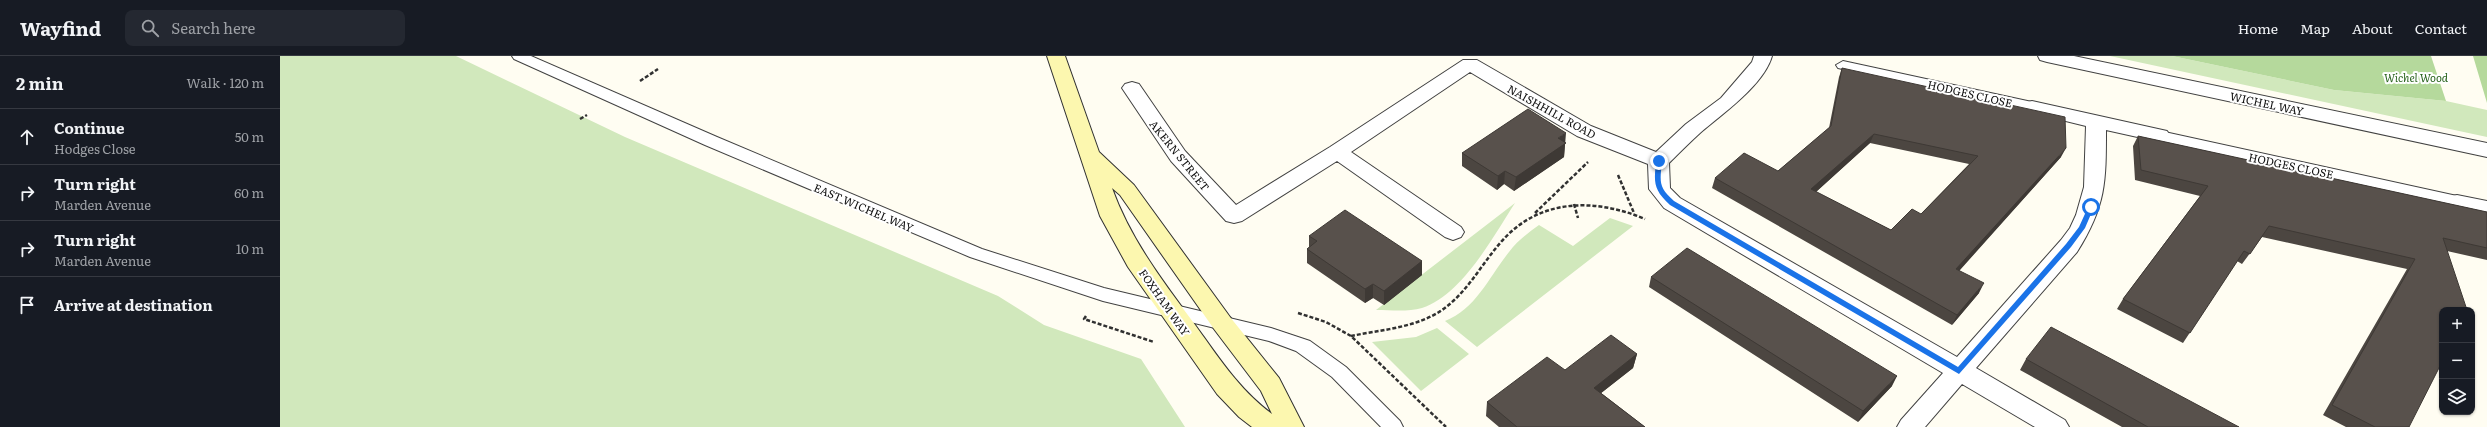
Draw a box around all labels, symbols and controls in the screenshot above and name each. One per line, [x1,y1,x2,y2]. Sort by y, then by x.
search box [125,10,405,46]
text: Wayfind [20,14,101,42]
text: Search here [171,16,255,39]
icon: search [139,17,161,39]
text: Home [2238,18,2278,38]
text: Map [2300,18,2330,38]
text: About [2352,18,2393,38]
text: Contact [2415,18,2467,38]
park label: Wichel Wood [2384,69,2449,85]
text: 2 min [16,70,64,95]
text: Walk · 120 m [187,73,264,92]
street label: HODGES CLOSE [1926,75,2014,111]
street label: NAISHHILL ROAD [1505,80,1599,142]
street label: WICHEL WAY [2229,87,2306,119]
text: Continue [54,116,124,139]
street label: AKERN STREET [1146,116,1214,194]
icon: ahead [16,126,38,148]
text: 50 m [235,127,264,146]
text: Hodges Close [54,139,136,158]
street label: HODGES CLOSE [2247,148,2335,182]
route end [1650,152,1668,170]
text: Turn right [54,172,136,195]
street label: EAST WICHEL WAY [812,179,916,235]
icon: right [16,182,38,204]
text: 60 m [234,183,264,202]
text: Marden Avenue [54,195,151,214]
route start [2082,198,2100,216]
text: Turn right [54,228,136,251]
icon: right [16,238,38,260]
text: 10 m [236,239,264,258]
text: Marden Avenue [54,251,151,270]
street label: FOXHAM WAY [1136,265,1194,339]
text: Arrive at destination [54,293,213,316]
icon: arrive [16,294,38,316]
map controls [2439,307,2475,415]
button: + [2439,307,2475,343]
button: − [2439,343,2475,379]
button: layers [2439,379,2475,415]

